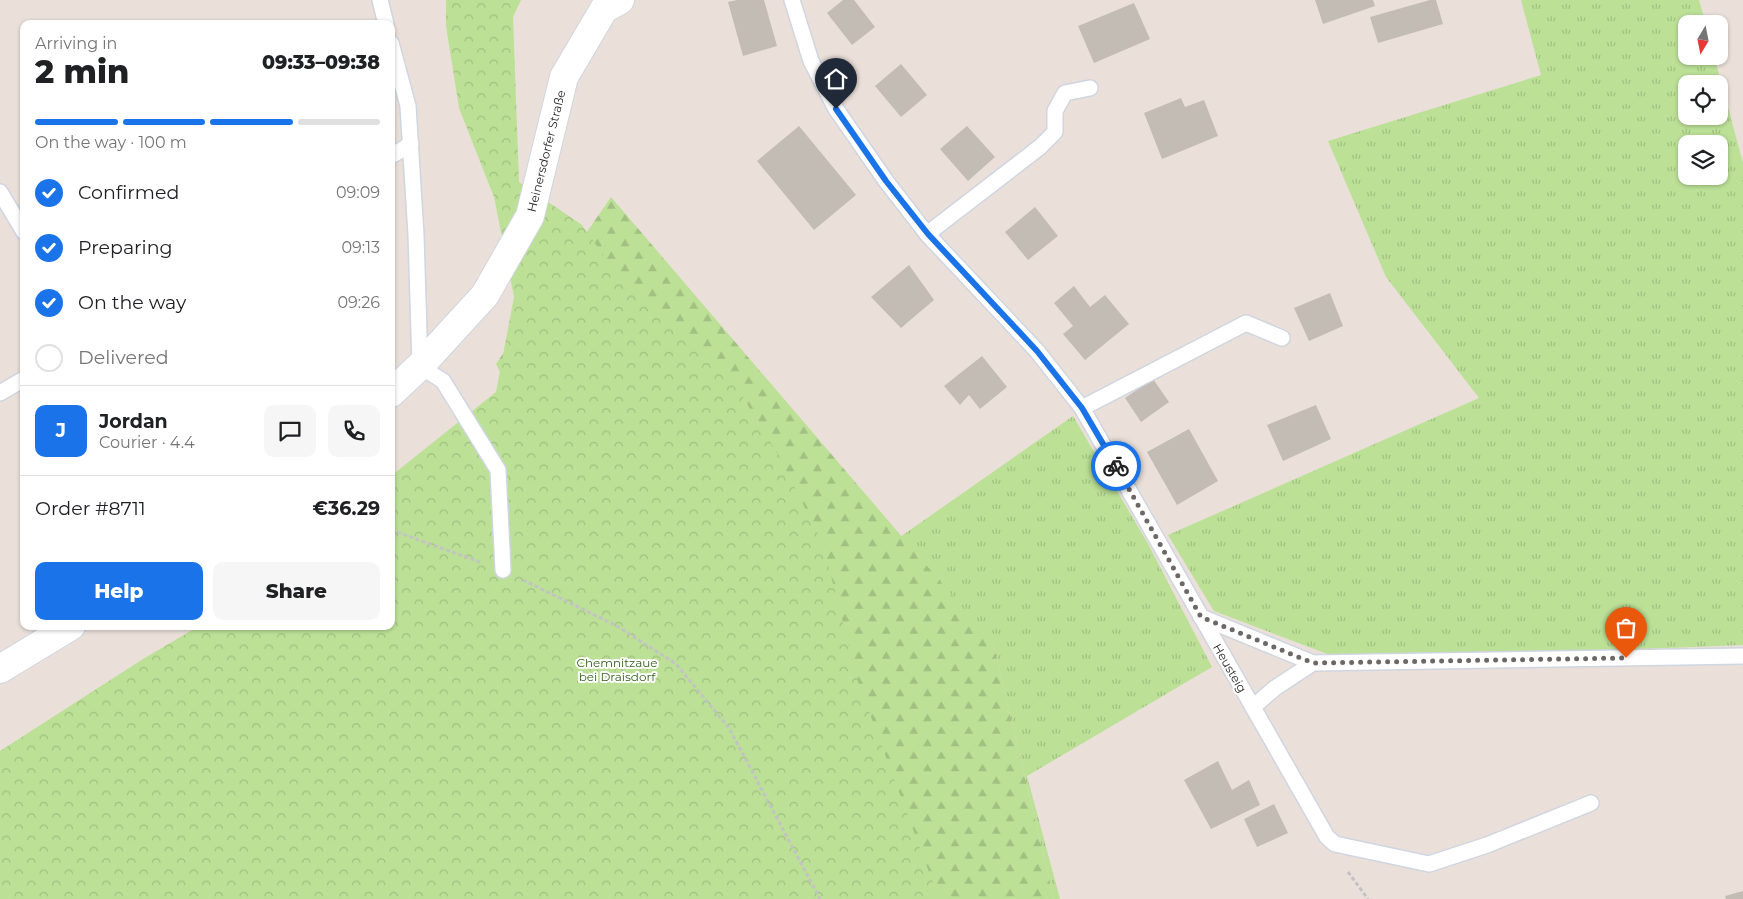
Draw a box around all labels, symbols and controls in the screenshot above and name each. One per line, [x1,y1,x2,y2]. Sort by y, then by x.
north arrow [1678,15,1728,65]
map controls [1678,15,1728,185]
text: Arriving in [35,34,117,53]
text: 09:33–09:38 [262,51,380,74]
text: 2 min [35,52,129,91]
pin [815,58,857,109]
icon: home [822,65,850,93]
button: locate [1678,75,1728,125]
street label: Heinersdorfer Straße [524,89,568,213]
text: On the way · 100 m [35,133,187,152]
button: layers [1678,135,1728,185]
icon: check [35,179,63,207]
text: Confirmed [78,181,179,204]
text: 09:09 [336,183,380,202]
icon: check [35,234,63,262]
text: Preparing [78,236,173,259]
text: 09:13 [341,238,380,257]
icon: check [35,289,63,317]
text: On the way [78,291,186,314]
text: 09:26 [337,293,380,312]
text: Delivered [78,346,169,369]
button: chat [264,405,316,457]
button: phone [328,405,380,457]
text: Jordan [99,410,168,433]
text: J [56,419,66,442]
text: Courier · 4.4 [99,433,195,452]
courier [1091,441,1141,491]
icon: bike [1102,452,1130,480]
text: Order #8711 [35,497,146,520]
text: €36.29 [313,497,380,520]
button: Help [35,562,203,620]
button: Share [213,562,380,620]
pin [1605,607,1647,658]
icon: bag [1612,614,1640,642]
street label: Heusteig [1210,641,1250,695]
park label: Chemnitzaue bei Draisdorf [576,655,658,684]

